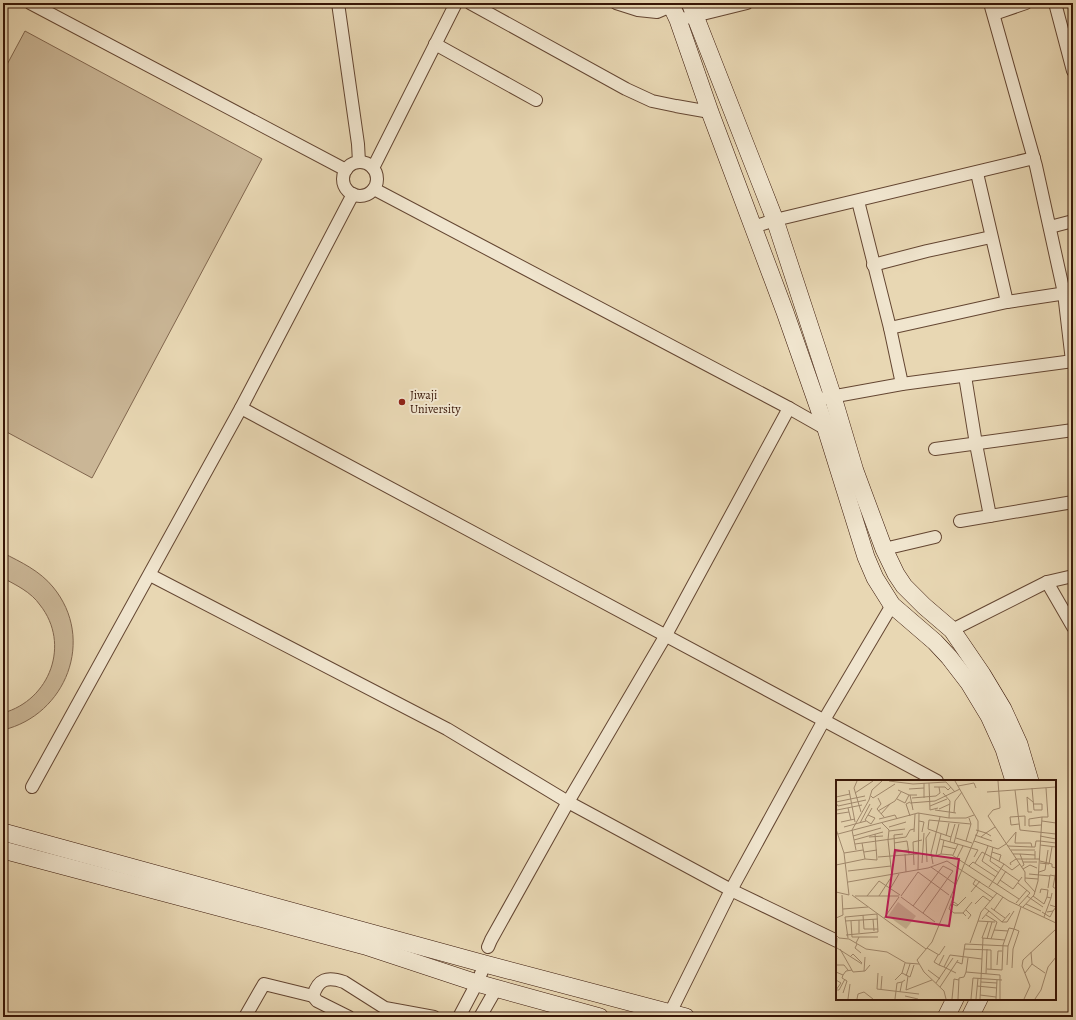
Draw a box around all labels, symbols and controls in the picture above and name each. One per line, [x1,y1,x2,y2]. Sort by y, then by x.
place label: Jiwaji University [410,387,461,417]
marker: Jiwaji University [397,397,407,407]
inset map [836,780,1056,1000]

